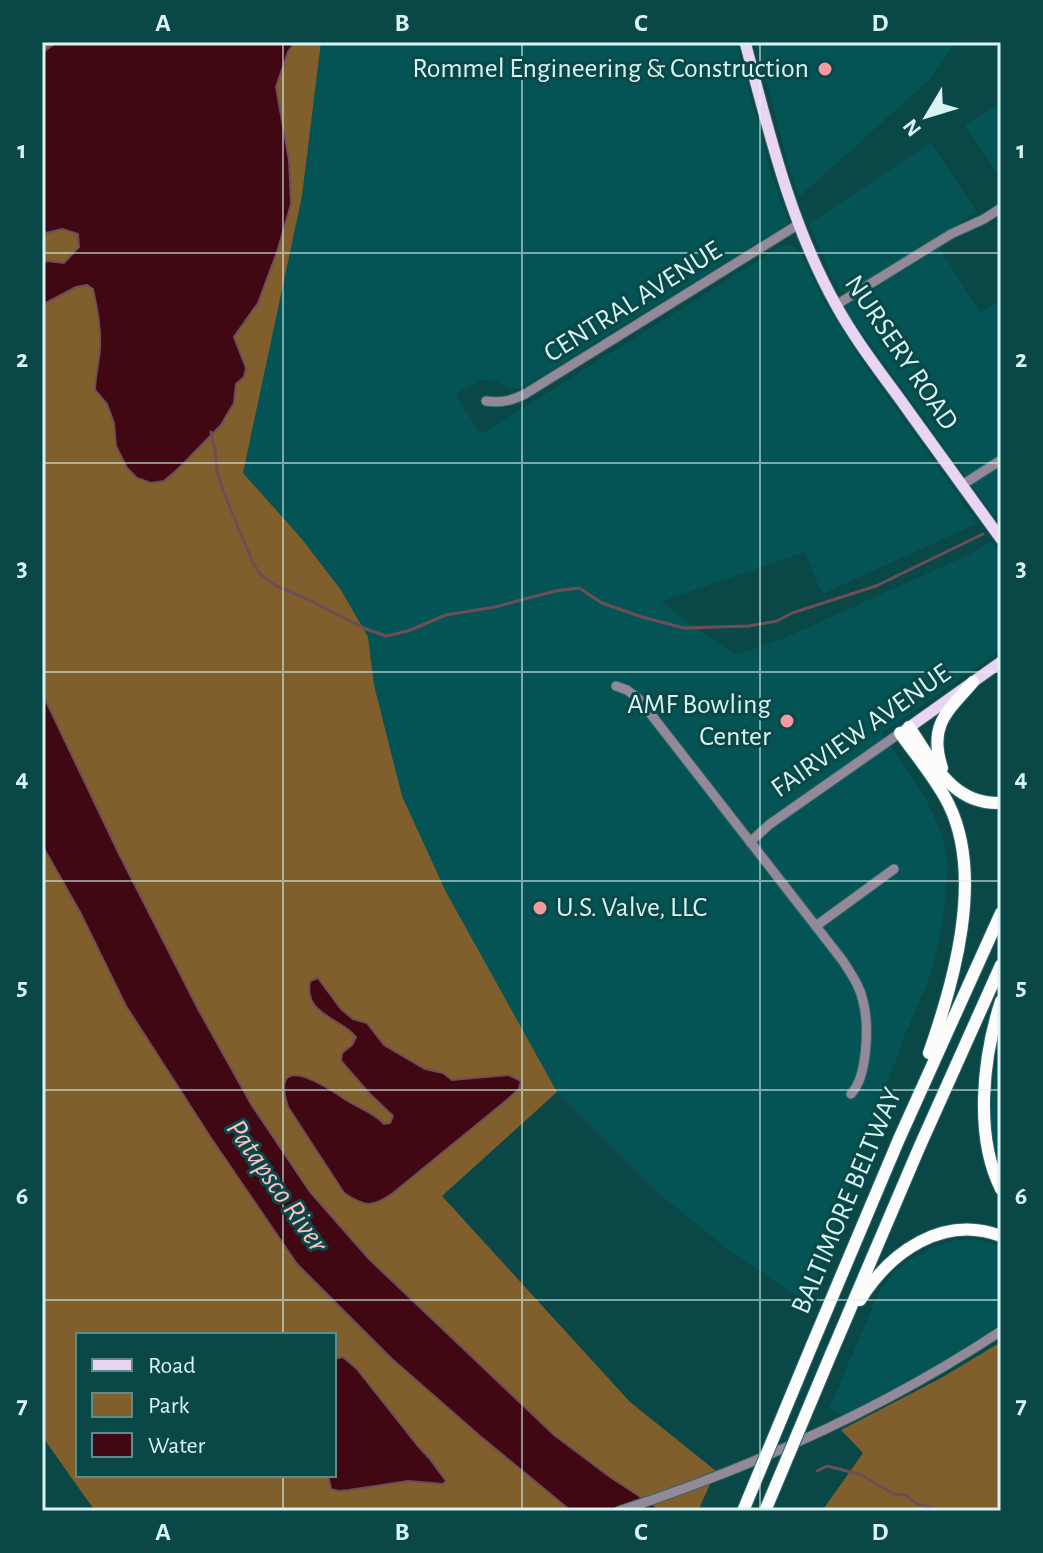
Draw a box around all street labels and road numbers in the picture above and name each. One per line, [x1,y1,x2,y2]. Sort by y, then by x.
street label: CENTRAL AVENUE [539,236,727,368]
street label: NURSERY ROAD [839,271,963,435]
street label: FAIRVIEW AVENUE [766,659,956,803]
street label: BALTIMORE BELTWAY [787,1084,907,1318]

